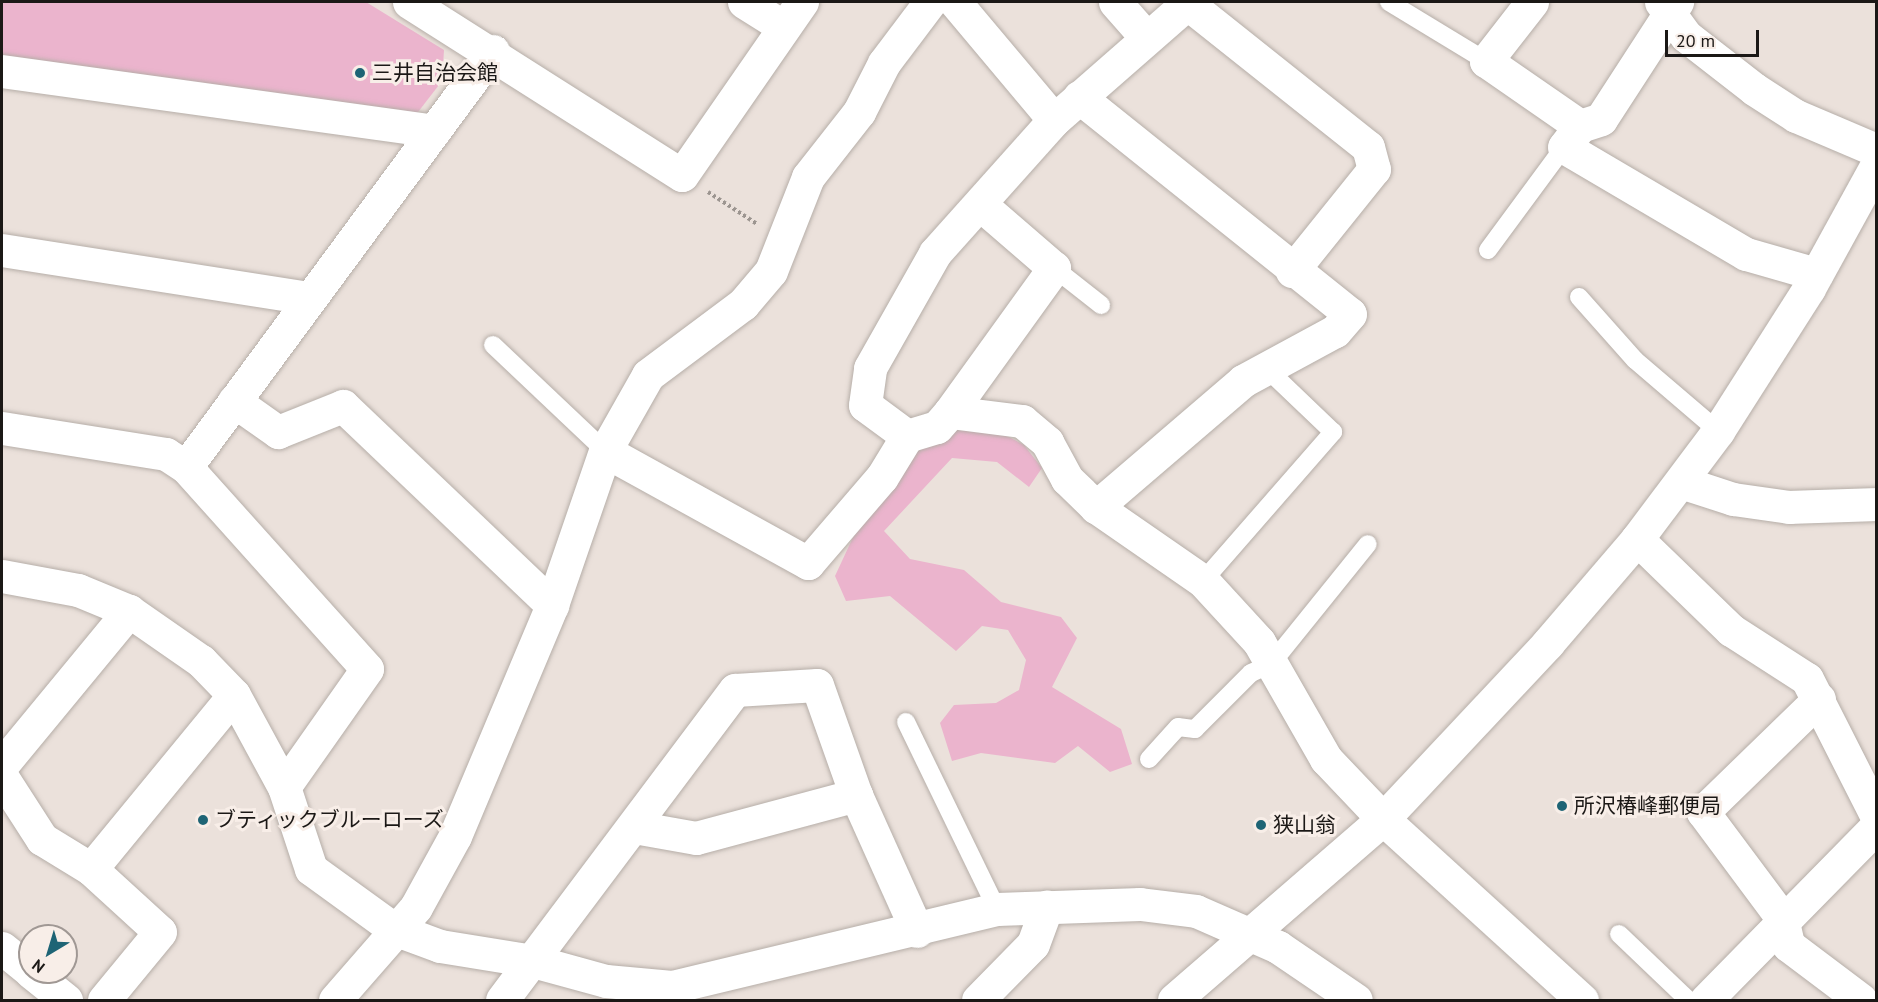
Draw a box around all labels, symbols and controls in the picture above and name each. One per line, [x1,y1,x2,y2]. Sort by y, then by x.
scale bar [1668,18,1762,56]
text: 20 m [1676,29,1715,52]
place label: 三井自治会館 [372,60,498,86]
marker: 三井自治会館 [353,66,367,80]
place label: 所沢椿峰郵便局 [1574,793,1721,819]
marker: 所沢椿峰郵便局 [1555,799,1569,813]
place label: ブティックブルーローズ [215,807,446,833]
place label: 狭山翁 [1273,812,1336,838]
marker: ブティックブルーローズ [196,813,210,827]
marker: 狭山翁 [1254,818,1268,832]
north arrow [18,924,78,984]
text: N [28,955,48,978]

